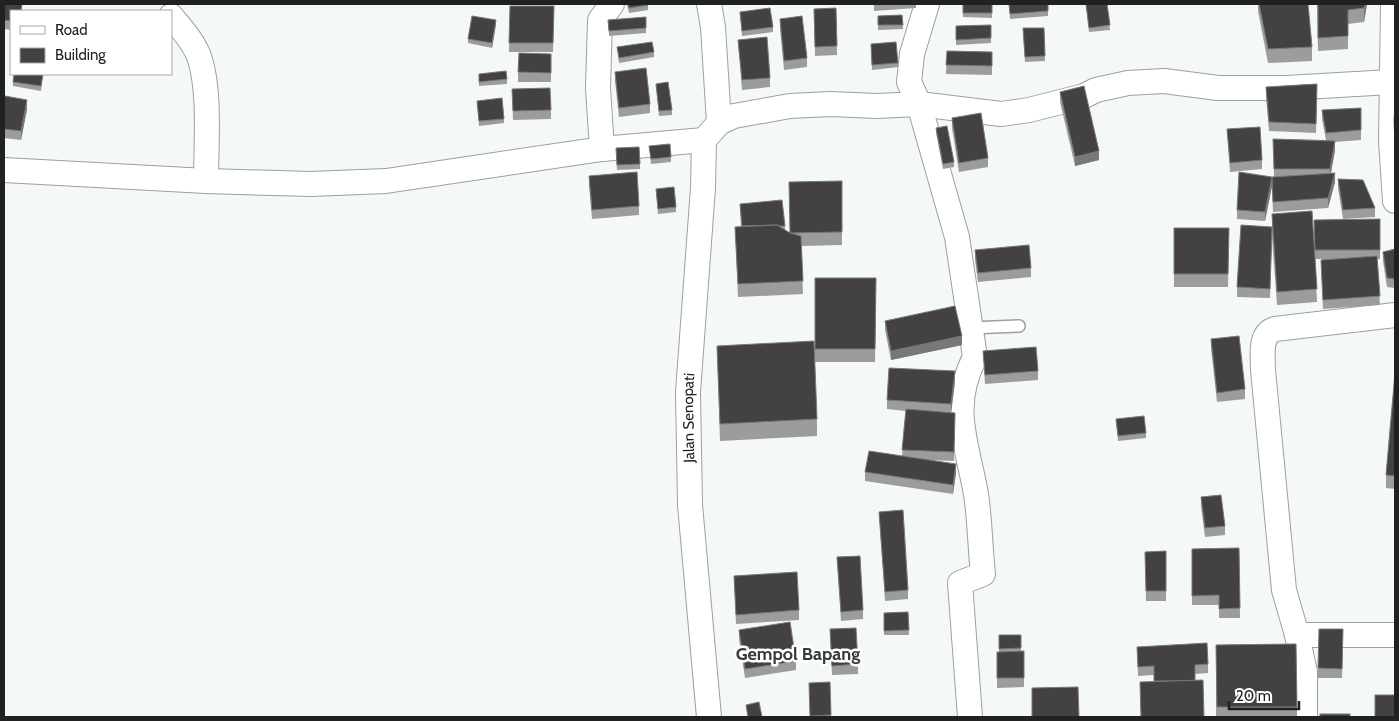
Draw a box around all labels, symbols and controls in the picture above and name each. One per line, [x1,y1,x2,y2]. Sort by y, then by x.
legend [10,10,172,75]
text: Road [55,21,88,39]
text: Building [55,46,106,64]
street label: Jalan Senopati [679,372,698,464]
district label: Gempol Bapang [736,643,860,665]
scale bar [1229,678,1299,710]
text: 20 m [1236,687,1271,705]

